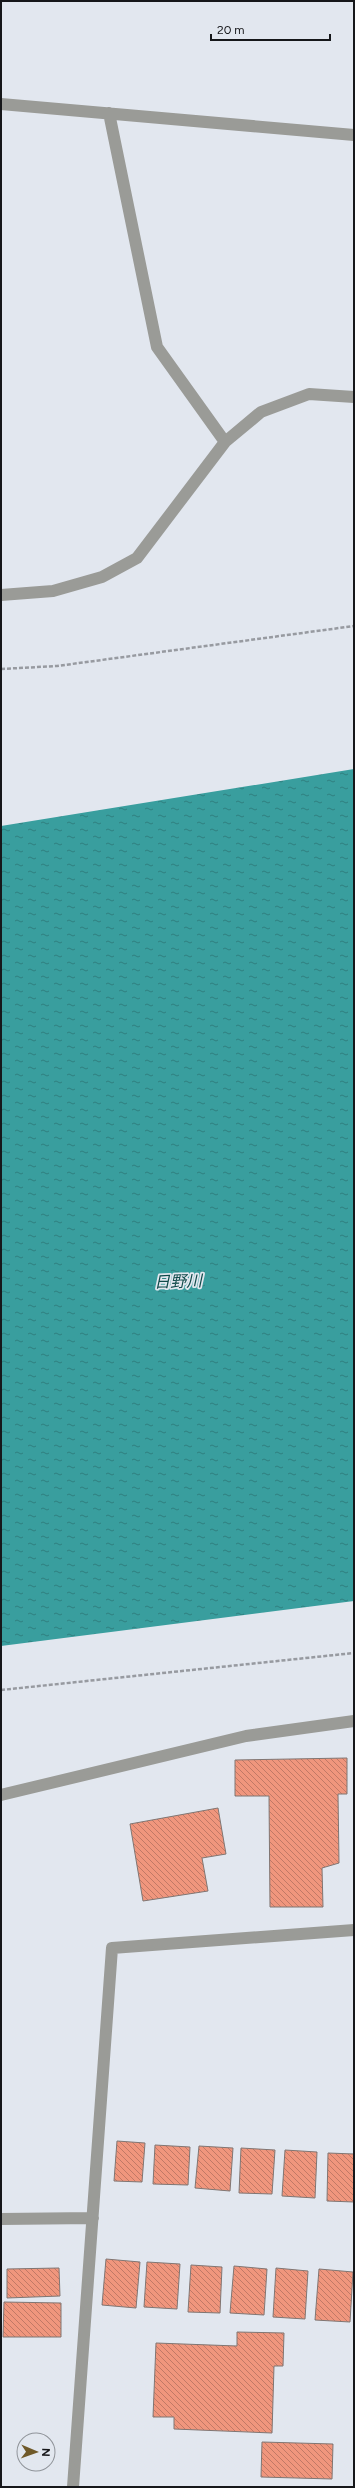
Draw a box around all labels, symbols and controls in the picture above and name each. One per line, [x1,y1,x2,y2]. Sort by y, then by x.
scale bar [211,16,330,42]
text: 20 m [217,23,245,37]
water label: 日野川 [154,1271,204,1292]
north arrow [16,2432,56,2472]
text: N [39,2448,52,2457]

